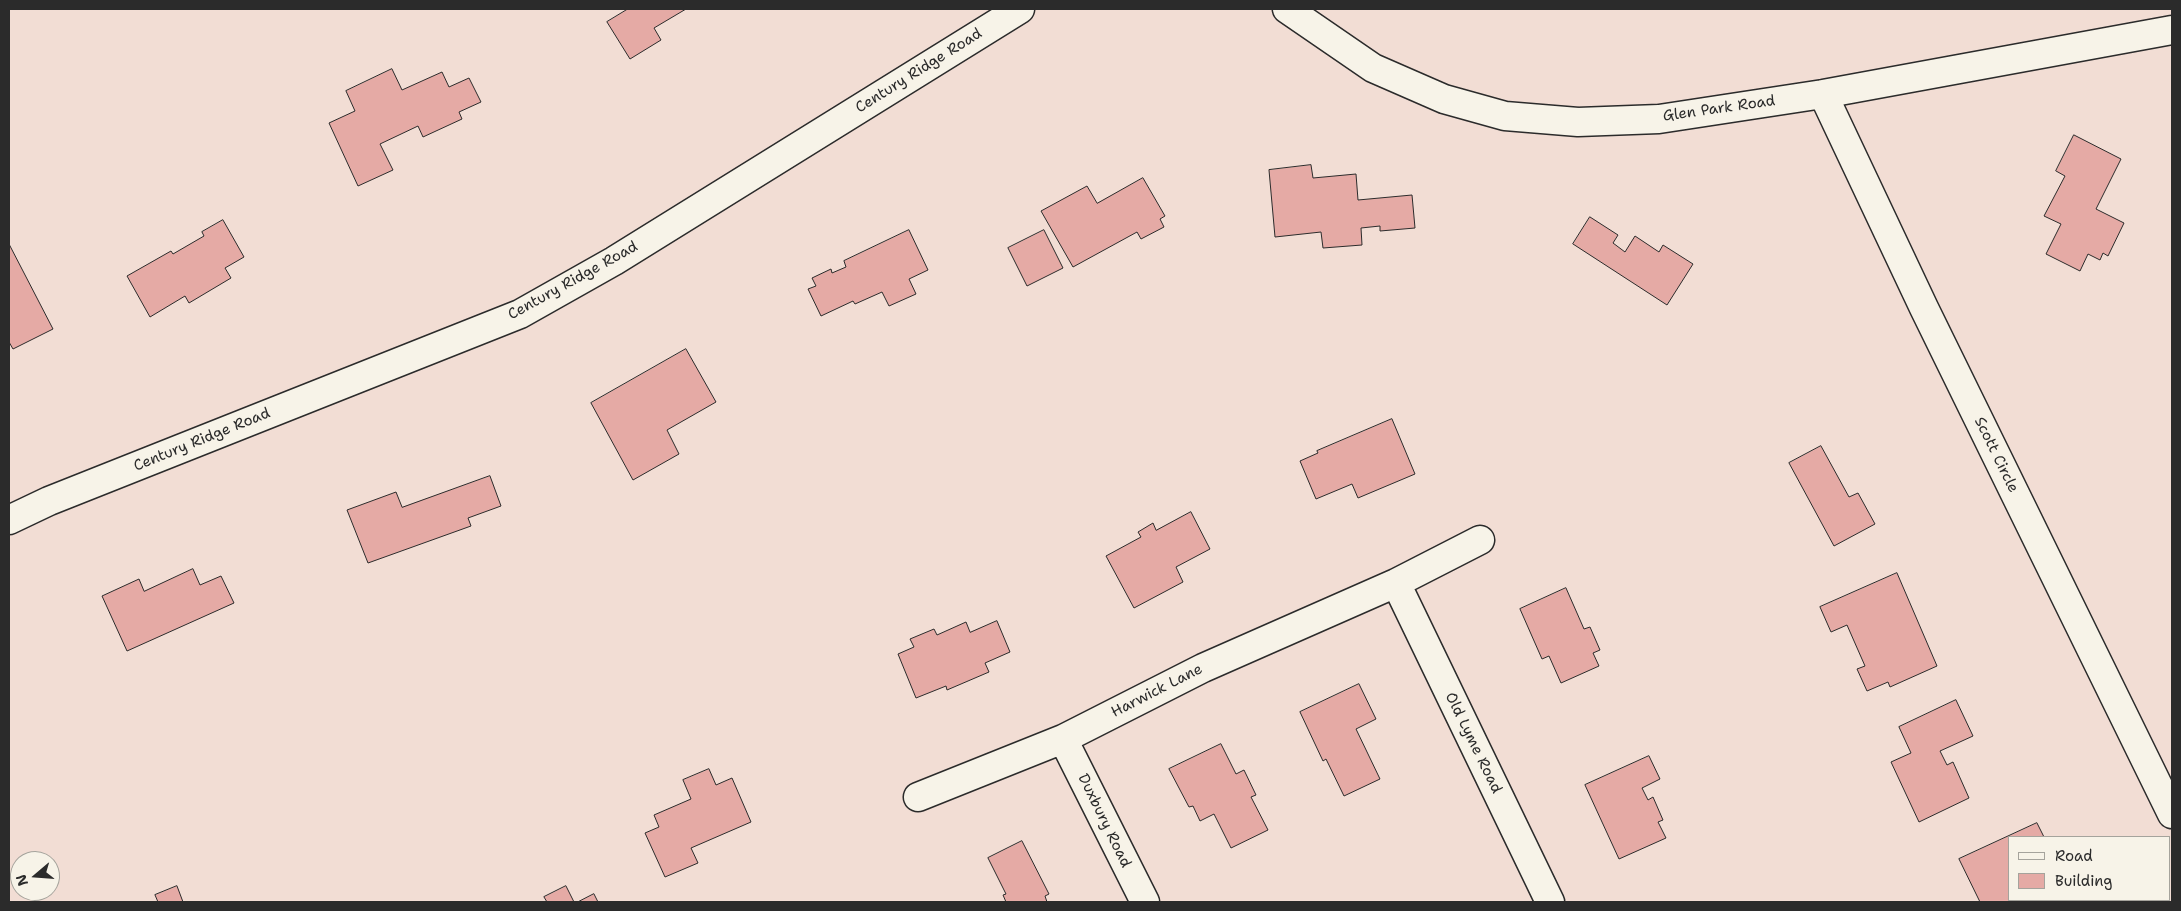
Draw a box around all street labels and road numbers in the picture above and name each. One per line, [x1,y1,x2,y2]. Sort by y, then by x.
street label: Century Ridge Road [852,25,986,117]
street label: Glen Park Road [1662,92,1776,126]
street label: Century Ridge Road [505,238,641,324]
street label: Century Ridge Road [131,404,273,476]
street label: Scott Circle [1970,414,2022,496]
street label: Harwick Lane [1108,660,1206,722]
street label: Old Lyme Road [1441,690,1505,796]
street label: Duxbury Road [1074,771,1134,871]

